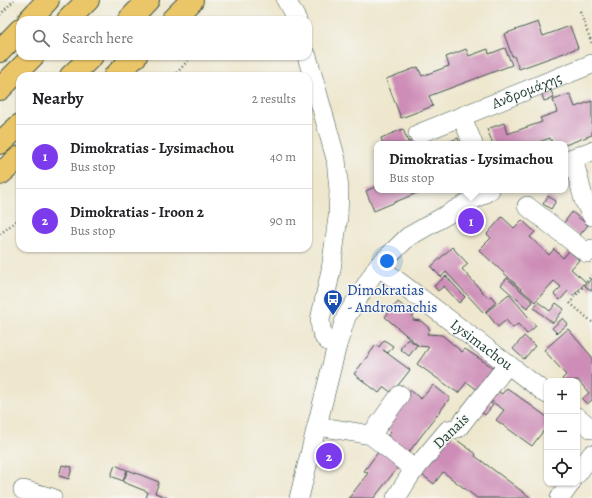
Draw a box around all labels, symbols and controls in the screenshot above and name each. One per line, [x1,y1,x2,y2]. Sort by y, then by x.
search box [16,16,312,60]
icon: search [30,27,52,49]
text: Search here [62,28,133,48]
street label: Ανδρομάχης [488,67,564,114]
text: Nearby [32,87,83,110]
text: 2 results [252,90,296,107]
text: Dimokratias - Lysimachou [70,138,234,158]
popup [374,141,568,193]
text: 1 [43,148,47,165]
text: 40 m [270,148,296,165]
text: Dimokratias - Lysimachou [389,149,553,169]
text: Bus stop [70,158,115,175]
text: Bus stop [389,169,434,186]
text: Dimokratias - Iroon 2 [70,202,204,222]
pin: 1 [458,206,484,236]
text: 2 [42,212,48,229]
text: 90 m [270,212,296,229]
text: Bus stop [70,222,115,239]
your location [377,251,397,271]
place label: Dimokratias - Andromachis [347,280,437,317]
bus stop icon: Dimokratias - Andromachis [322,288,344,316]
street label: Lysimachou [446,314,518,375]
map controls [544,378,580,486]
button: + [544,378,580,414]
street label: Danais [429,409,473,453]
button: − [544,414,580,450]
pin: 2 [316,441,342,471]
button: locate [544,450,580,486]

